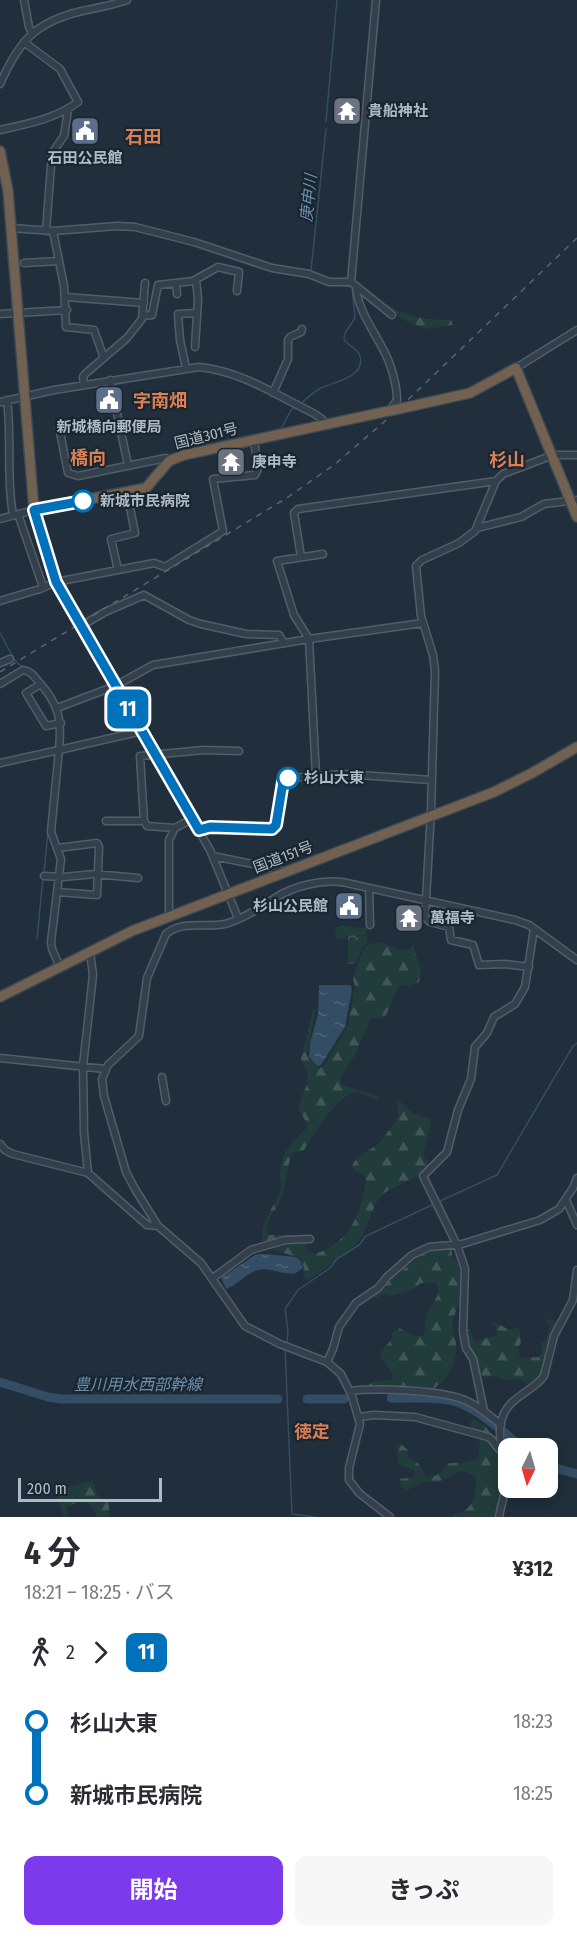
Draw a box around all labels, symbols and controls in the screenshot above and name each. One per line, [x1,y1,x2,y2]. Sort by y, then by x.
temple icon: 貴船神社 [331,95,363,127]
place label: 貴船神社 [368,102,428,120]
public building icon: 石田公民館 [69,115,101,147]
district label: 石田 [125,126,161,148]
place label: 石田公民館 [47,149,123,167]
water label: 庚申川 [297,171,321,223]
public building icon: 新城橋向郵便局 [93,384,125,416]
district label: 字南畑 [133,390,187,412]
place label: 新城橋向郵便局 [56,418,162,436]
street label: 国道301号 [172,419,240,453]
temple icon: 庚申寺 [215,446,247,478]
district label: 橋向 [70,447,106,469]
district label: 杉山 [489,449,525,471]
place label: 庚申寺 [252,453,297,471]
marker: 新城市民病院 [72,490,94,512]
place label: 新城市民病院 [100,492,190,510]
line badge: 11 [101,690,155,728]
text: 11 [119,696,137,722]
marker: 杉山大東 [277,767,299,789]
place label: 杉山大東 [304,769,364,787]
street label: 国道151号 [250,837,316,877]
public building icon: 杉山公民館 [333,890,365,922]
place label: 杉山公民館 [253,897,328,915]
temple icon: 萬福寺 [393,902,425,934]
place label: 萬福寺 [430,909,475,927]
water label: 豊川用水西部幹線 [74,1375,204,1394]
district label: 徳定 [294,1421,330,1443]
north arrow [498,1438,558,1498]
map controls [498,1438,558,1498]
scale bar [18,1475,162,1502]
text: 200 m [27,1479,67,1498]
text: 4 分 [24,1533,81,1573]
text: ¥312 [512,1555,553,1582]
text: 18:21 – 18:25 · バス [24,1580,175,1604]
icon: walk [24,1636,57,1669]
icon: forward [84,1636,117,1669]
text: 11 [138,1639,155,1665]
text: 2 [66,1640,75,1664]
text: 18:23 [513,1709,553,1733]
text: 杉山大東 [70,1710,158,1737]
text: 18:25 [513,1781,553,1805]
text: 新城市民病院 [70,1782,202,1809]
button: 開始 [24,1856,283,1925]
button: きっぷ [295,1856,553,1925]

